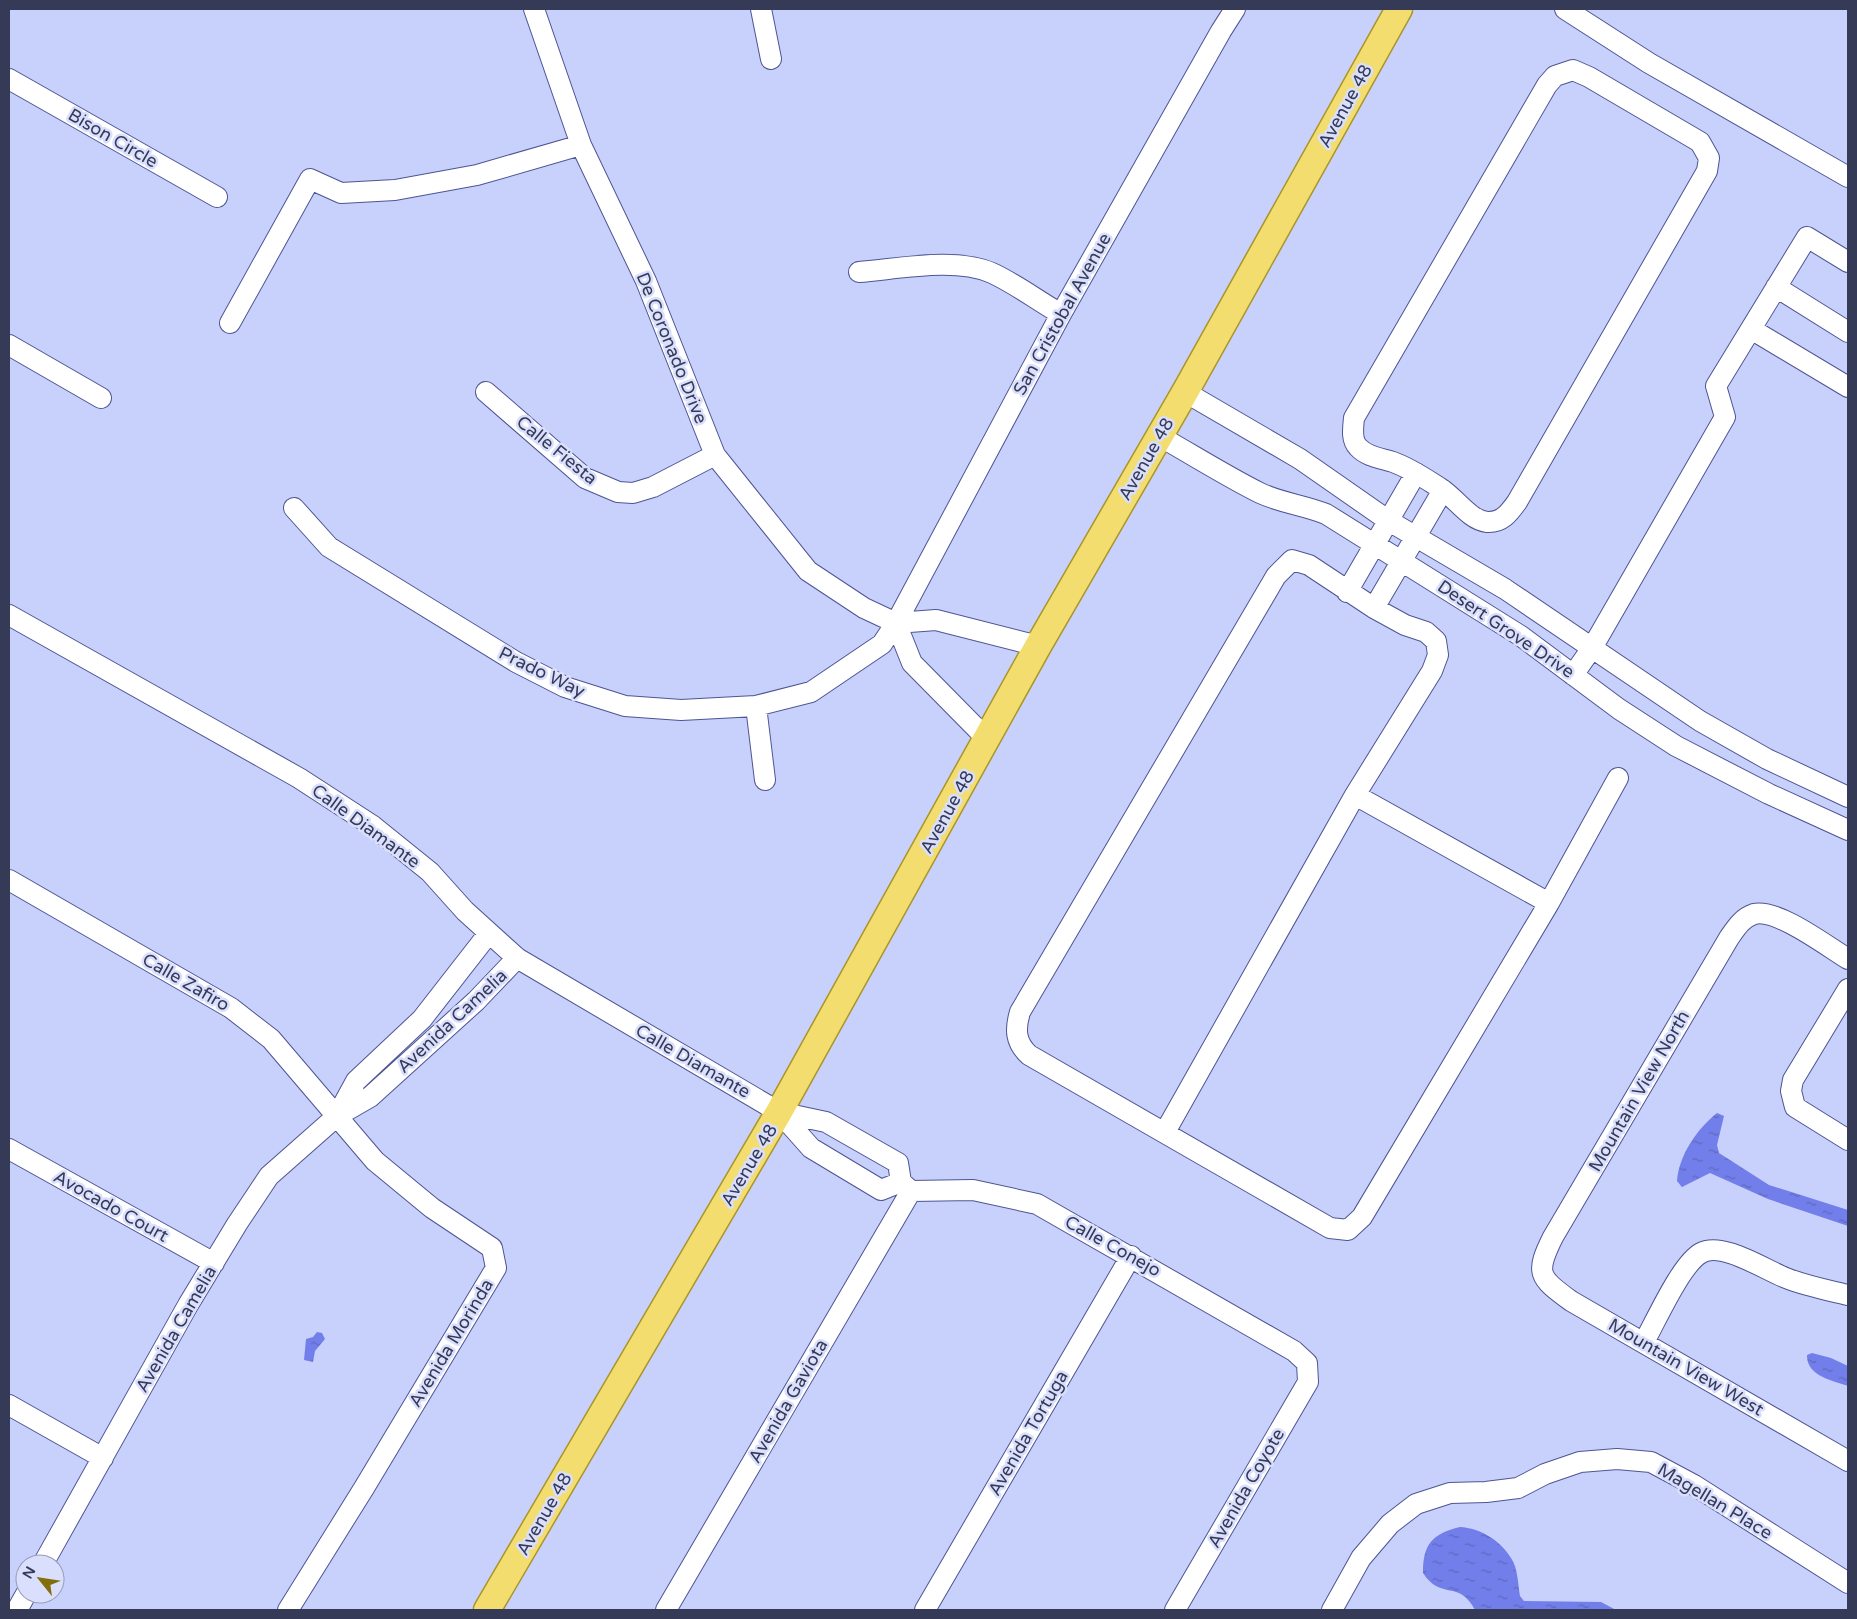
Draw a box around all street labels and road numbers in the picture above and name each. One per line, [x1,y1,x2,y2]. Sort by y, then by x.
street label: Avenue 48 [1313,61,1377,151]
street label: Bison Circle [64,103,162,173]
street label: San Cristobal Avenue [1008,229,1116,399]
street label: De Coronado Drive [632,269,712,427]
street label: Calle Fiesta [512,411,602,489]
street label: Avenue 48 [1114,414,1178,504]
street label: Desert Grove Drive [1433,575,1579,683]
street label: Prado Way [495,642,589,702]
street label: Avenue 48 [915,767,979,857]
street label: Calle Diamante [307,779,425,873]
street label: Calle Zafiro [139,948,233,1016]
street label: Avenida Camelia [392,964,512,1078]
street label: Mountain View North [1584,1006,1694,1176]
street label: Calle Diamante [632,1019,754,1103]
street label: Avenue 48 [716,1120,782,1210]
street label: Avocado Court [50,1165,172,1247]
street label: Calle Conejo [1061,1211,1165,1281]
street label: Avenida Camelia [131,1262,221,1396]
street label: Avenida Morinda [404,1275,498,1411]
street label: Mountain View West [1604,1314,1768,1421]
street label: Avenida Gaviota [744,1335,832,1467]
street label: Avenida Tortuga [983,1366,1073,1500]
street label: Avenida Coyote [1203,1424,1289,1552]
street label: Magellan Place [1654,1458,1776,1544]
street label: Avenue 48 [512,1469,576,1559]

